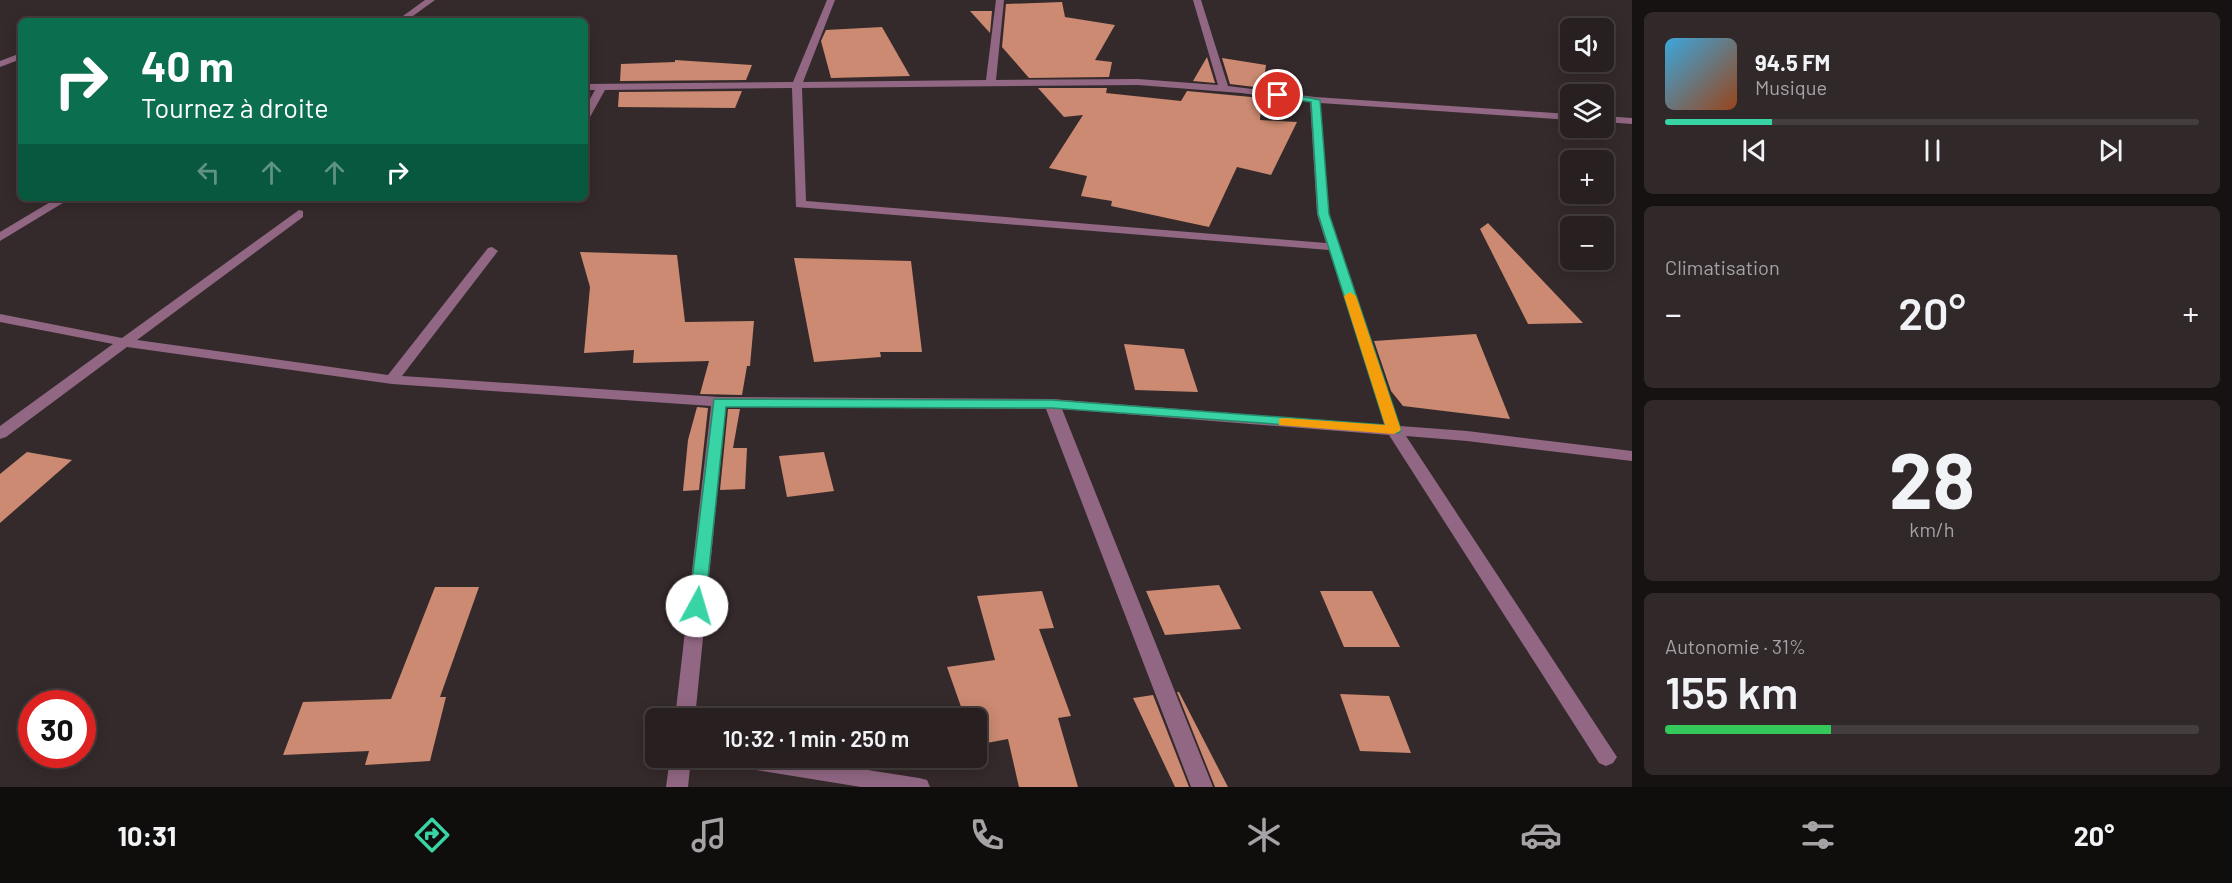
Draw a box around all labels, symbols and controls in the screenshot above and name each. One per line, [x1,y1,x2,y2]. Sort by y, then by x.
map controls [1560,18,1614,270]
button: sound [1560,18,1614,72]
text: 40 m [141,40,234,90]
icon: right [42,42,120,120]
text: 94.5 FM [1755,49,1830,75]
pin [1252,69,1303,120]
text: Musique [1755,75,1827,99]
icon: arrive [1261,78,1294,111]
button: layers [1560,84,1614,138]
text: Tournez à droite [141,91,329,123]
icon: previous [1738,134,1771,167]
icon: pause [1916,134,1949,167]
icon: next [2094,134,2127,167]
button: + [1560,150,1614,204]
icon: left [192,156,225,189]
icon: ahead [255,156,288,189]
icon: ahead [318,156,351,189]
icon: right [381,156,414,189]
button: − [1560,216,1614,270]
text: Climatisation [1665,255,1780,279]
text: 20° [1898,285,1966,339]
text: − [1665,293,1682,333]
text: + [2183,293,2199,333]
text: 28 [1889,431,1975,525]
text: km/h [1909,517,1955,541]
position arrow [665,574,729,638]
text: Autonomie · 31% [1665,634,1806,658]
text: 155 km [1665,664,1798,718]
speed limit sign: 30 [18,690,96,768]
text: 10:32 · 1 min · 250 m [723,725,909,751]
icon: directions [411,814,453,856]
icon: music [688,814,730,856]
icon: phone [966,814,1008,856]
icon: climate [1243,814,1285,856]
icon: car [1520,814,1562,856]
icon: filters [1797,814,1839,856]
text: 10:31 [118,819,176,851]
text: 20° [2074,819,2114,851]

